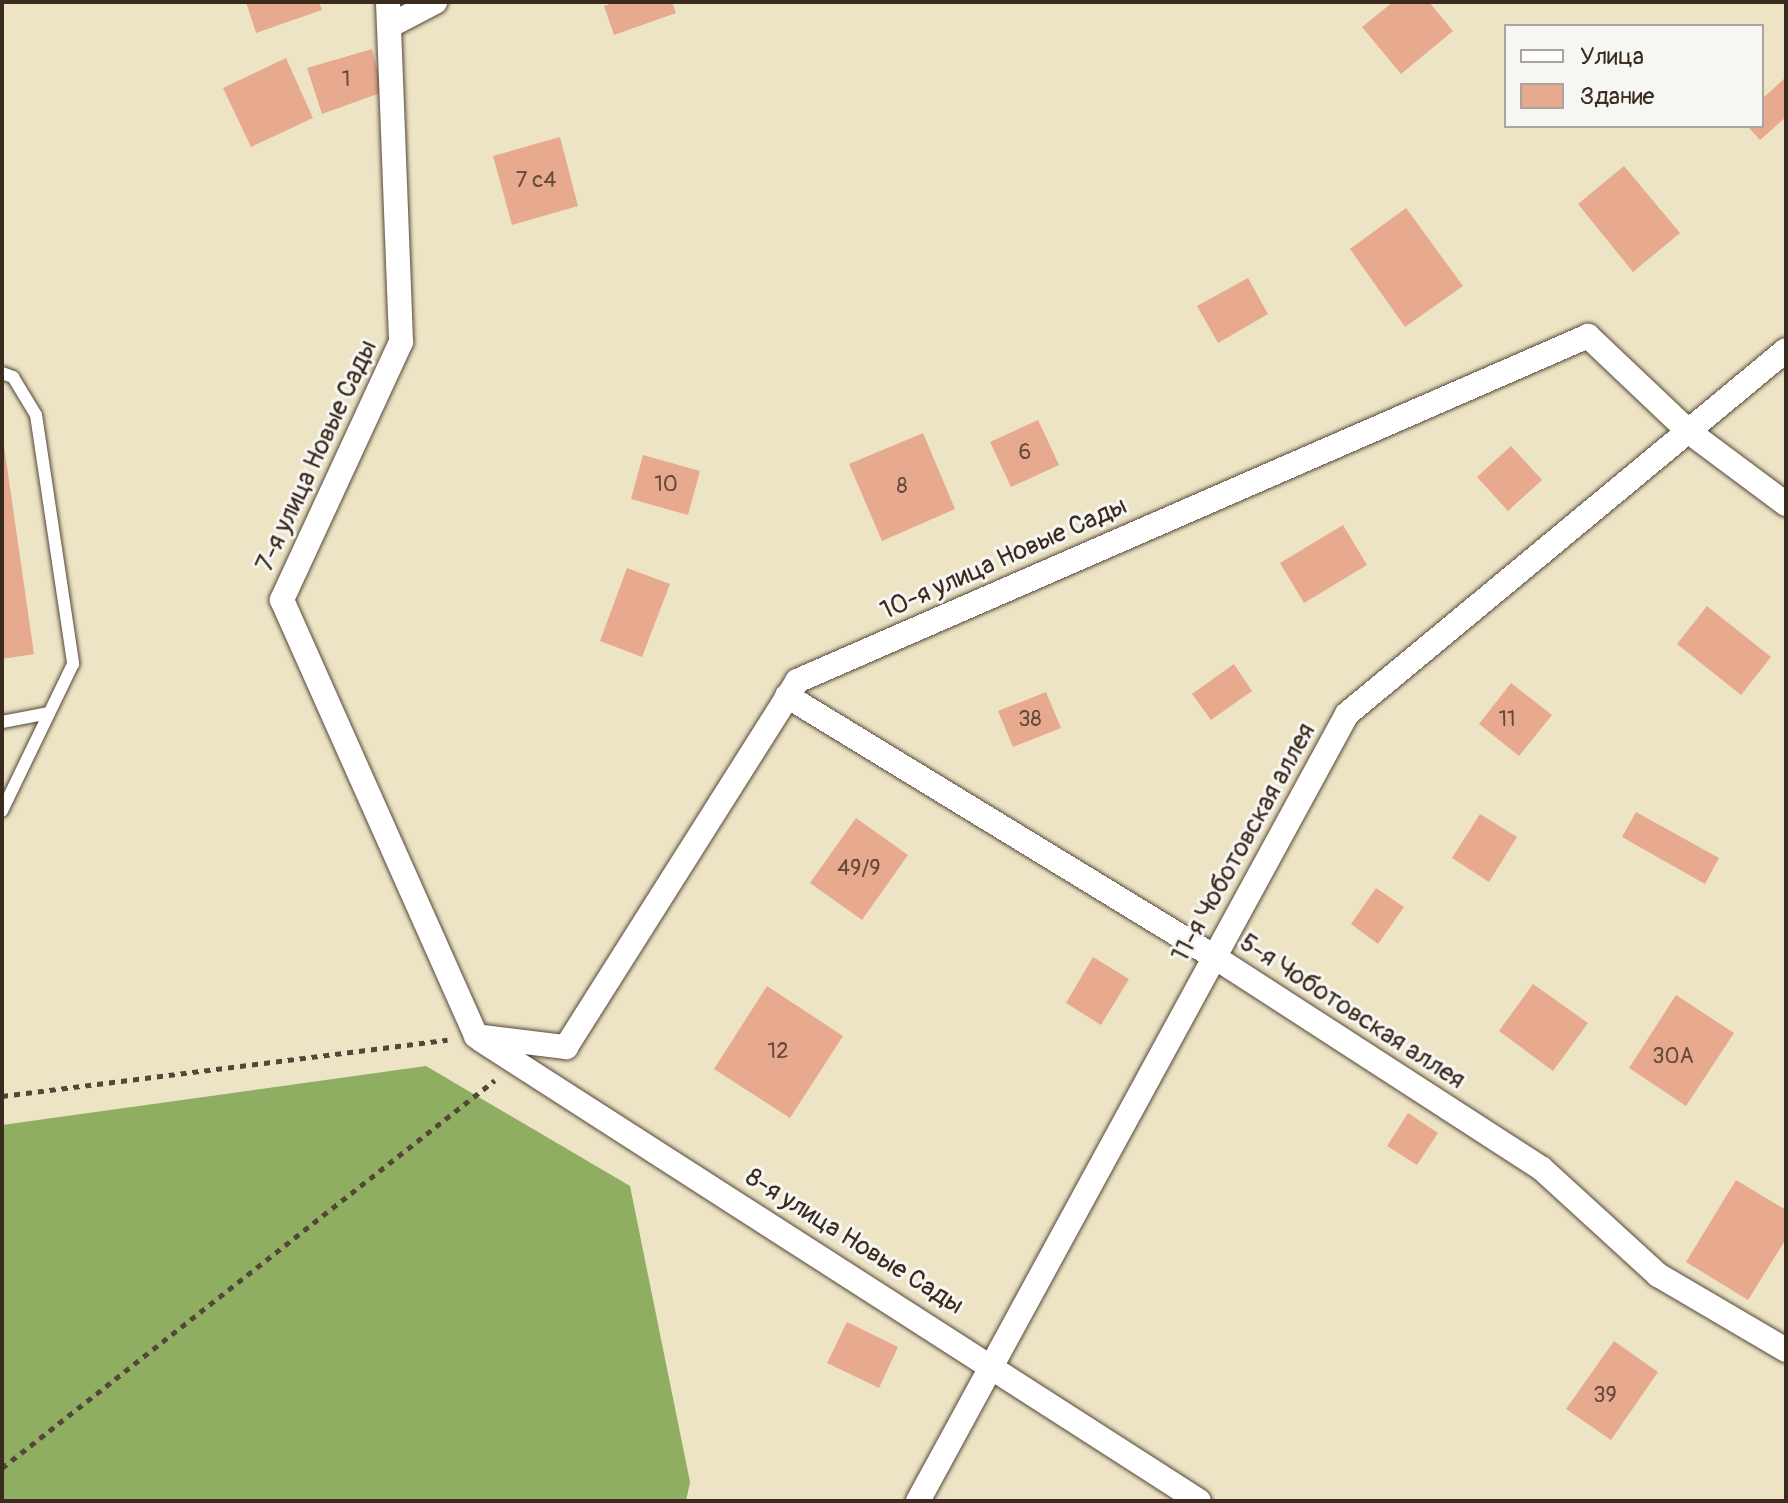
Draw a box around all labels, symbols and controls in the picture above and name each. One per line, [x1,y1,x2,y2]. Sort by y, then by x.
legend [1504,24,1764,128]
text: Улица [1580,42,1644,71]
house number: 1 [342,67,350,93]
text: Здание [1580,82,1654,111]
house number: 7 с4 [516,168,556,194]
street label: 7-я улица Новые Сады [250,335,384,577]
house number: 6 [1019,440,1031,466]
house number: 10 [654,472,678,498]
house number: 8 [896,474,908,500]
street label: 10-я улица Новые Сады [876,491,1132,627]
house number: 38 [1018,707,1042,733]
house number: 11 [1498,707,1516,733]
street label: 11-я Чоботовская аллея [1165,718,1323,968]
house number: 49/9 [837,856,881,882]
street label: 5-я Чоботовская аллея [1234,927,1470,1097]
house number: 12 [768,1039,788,1065]
house number: 30А [1652,1044,1694,1070]
street label: 8-я улица Новые Сады [739,1162,969,1322]
house number: 39 [1593,1383,1617,1409]

